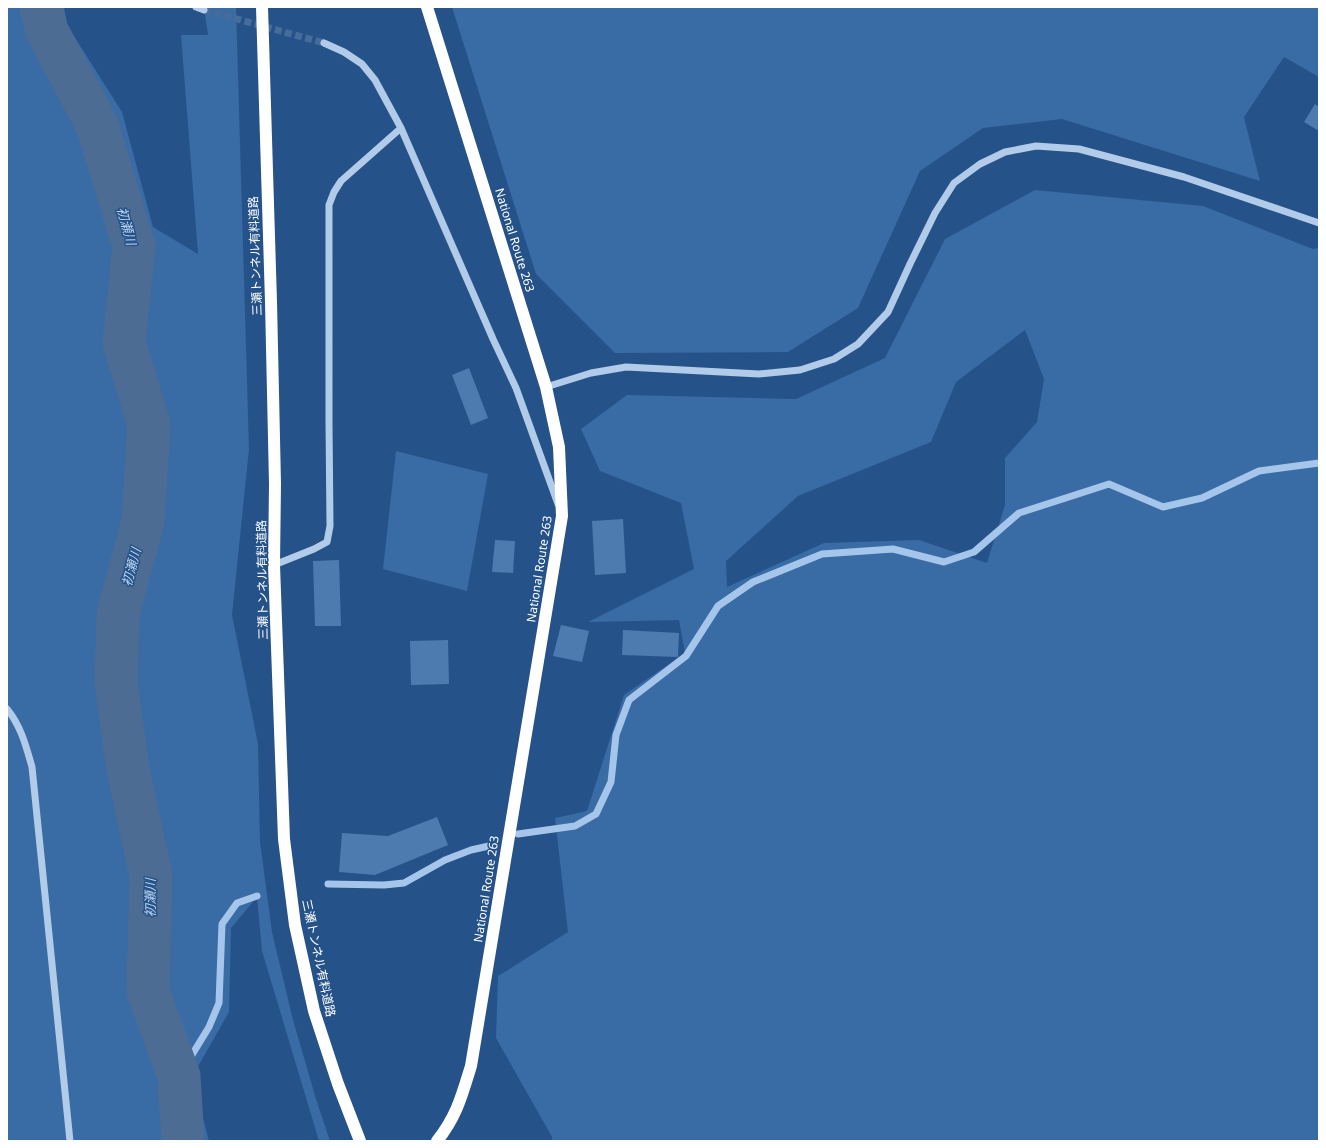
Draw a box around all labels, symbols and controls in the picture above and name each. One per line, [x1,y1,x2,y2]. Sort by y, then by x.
street label: National Route 263 [491,186,539,294]
street label: 三瀬トンネル有料道路 [244,196,266,316]
water label: 初瀬川 [113,205,141,249]
street label: National Route 263 [522,514,556,624]
street label: 三瀬トンネル有料道路 [252,520,272,640]
water label: 初瀬川 [117,544,145,588]
street label: National Route 263 [469,834,503,944]
water label: 初瀬川 [141,877,159,918]
street label: 三瀬トンネル有料道路 [298,898,340,1018]

